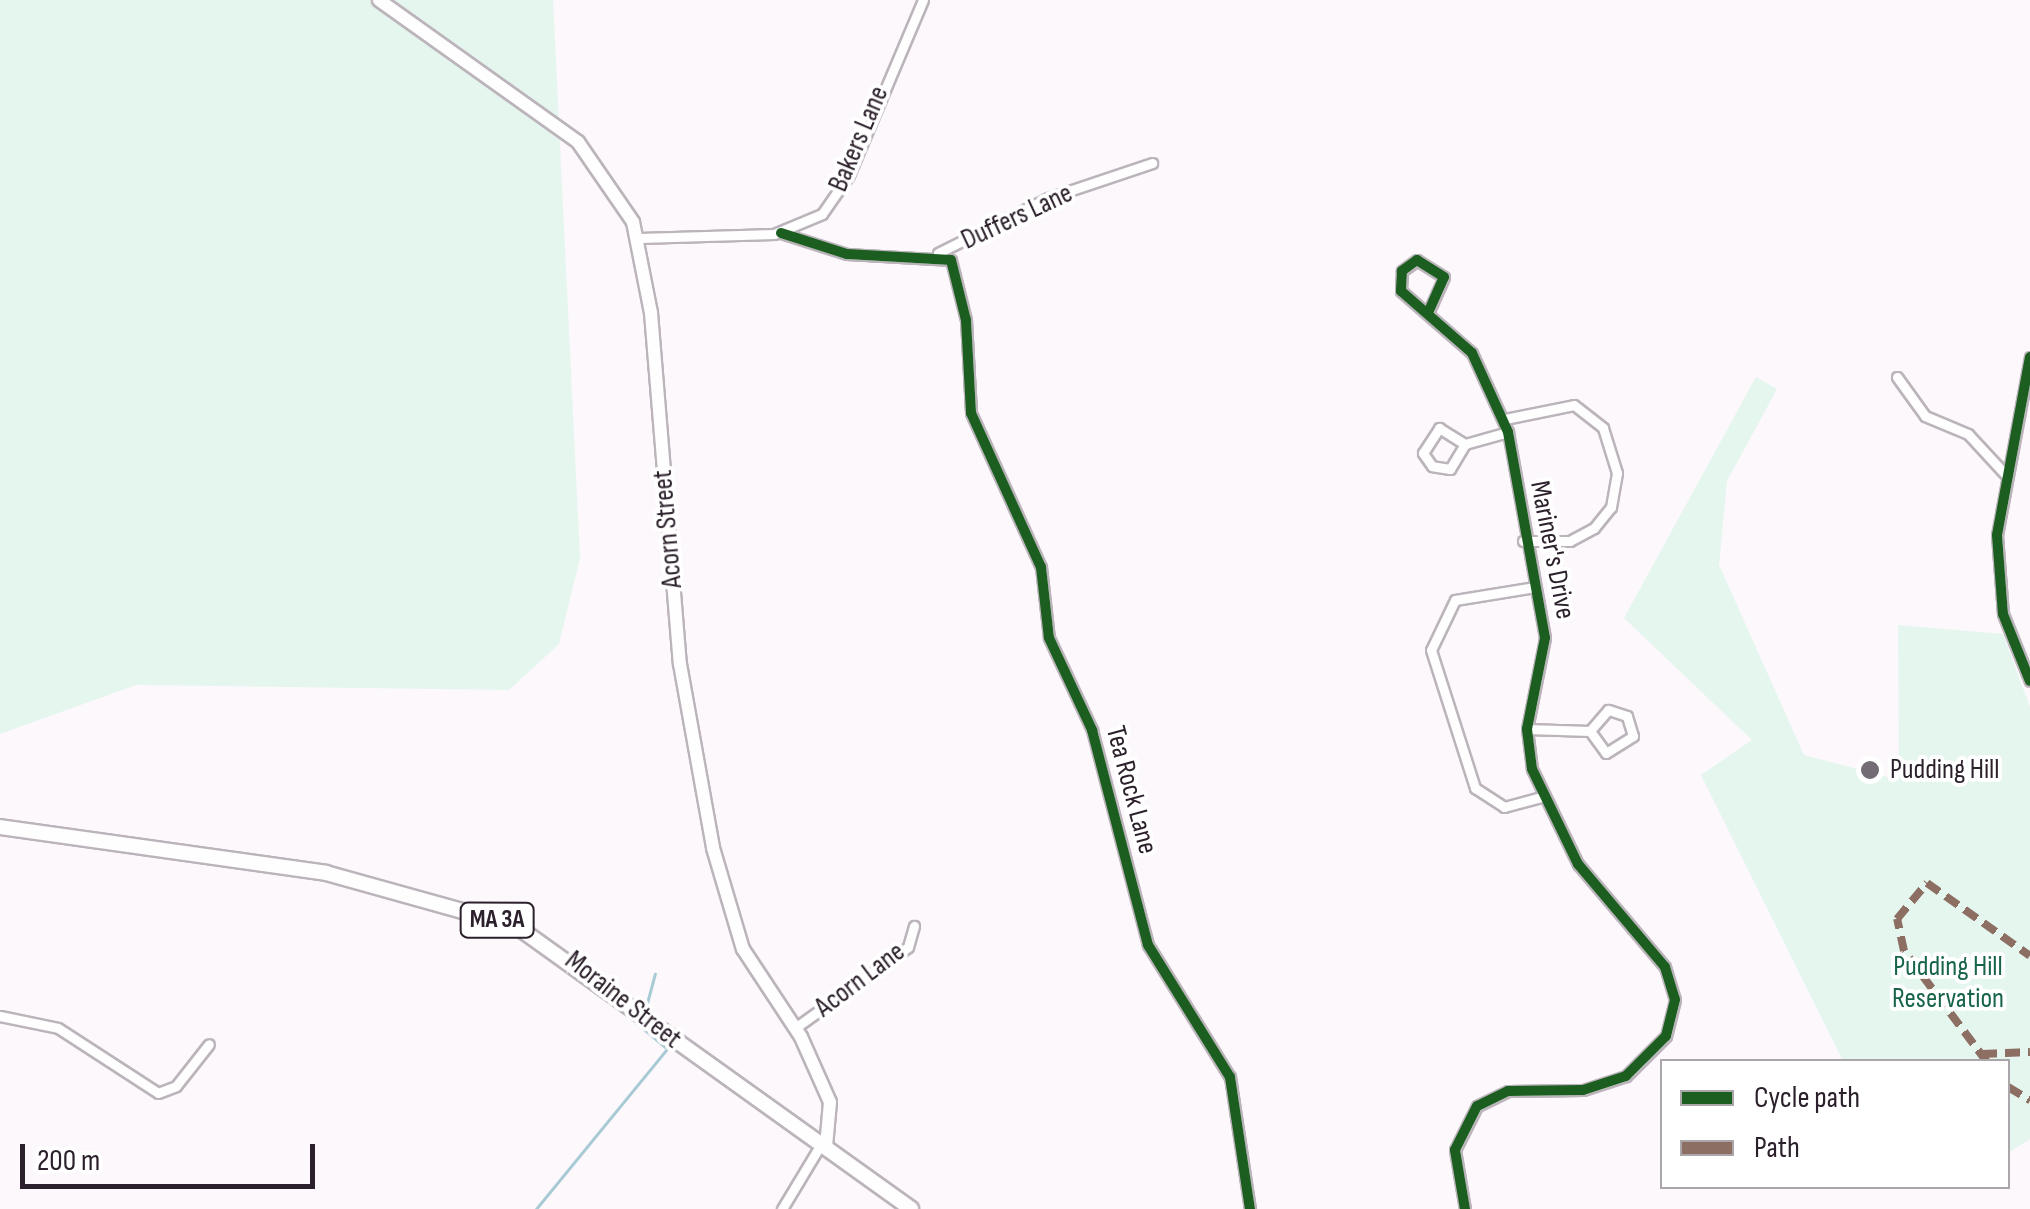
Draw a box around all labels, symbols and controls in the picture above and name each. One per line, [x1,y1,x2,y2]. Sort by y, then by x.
street label: Bakers Lane [822,81,896,197]
street label: Duffers Lane [956,177,1078,257]
street label: Acorn Street [646,468,690,590]
street label: Mariner's Drive [1522,478,1582,622]
street label: Tea Rock Lane [1098,722,1164,858]
place label: Pudding Hill [1890,753,2000,787]
marker: Pudding Hill [1859,759,1881,781]
road number: MA 3A [460,900,534,940]
street label: Acorn Lane [808,935,912,1025]
street label: Moraine Street [558,944,688,1056]
park label: Pudding Hill Reservation [1892,950,2004,1016]
legend [1660,1059,2010,1189]
text: Cycle path [1754,1080,1860,1116]
scale bar [25,1124,320,1186]
text: Path [1754,1130,1800,1166]
text: 200 m [37,1143,100,1179]

